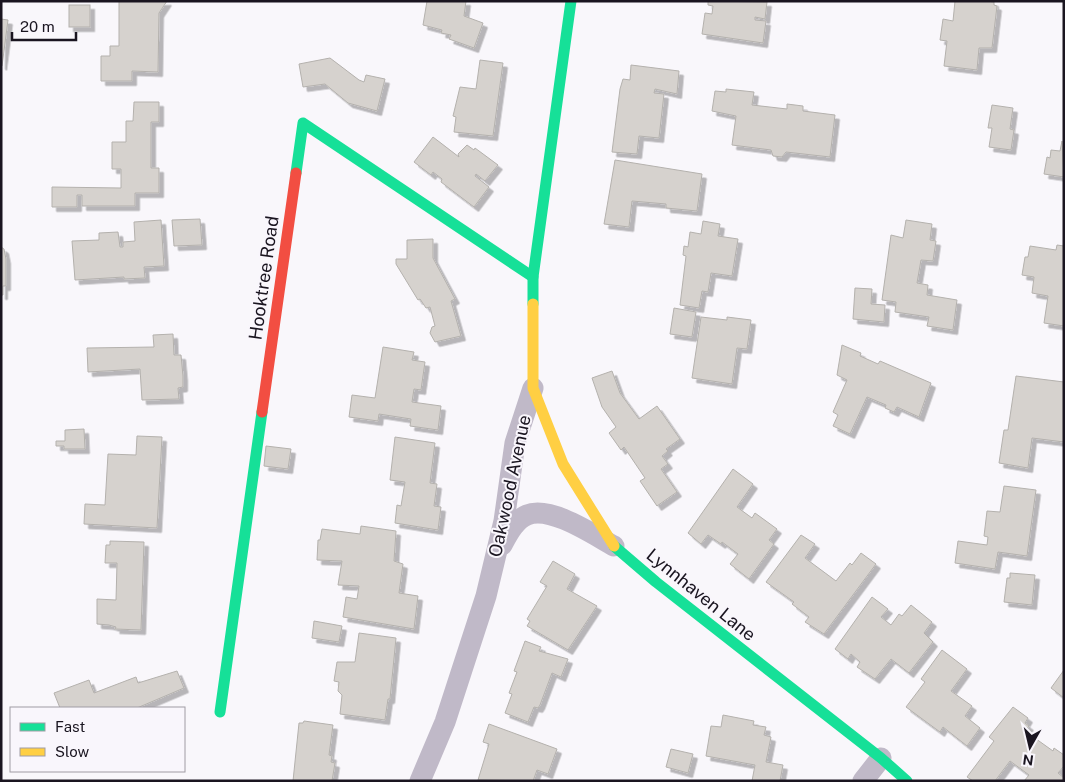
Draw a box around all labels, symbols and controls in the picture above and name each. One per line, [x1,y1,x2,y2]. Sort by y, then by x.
scale bar [12,10,76,42]
text: 20 m [20,18,55,35]
street label: Hooktree Road [244,215,283,341]
street label: Oakwood Avenue [484,413,535,559]
street label: Lynnhaven Lane [642,544,760,645]
legend [10,707,185,772]
text: Fast [55,718,85,735]
north arrow [1005,722,1055,772]
text: Slow [55,743,90,760]
text: N [1022,751,1035,769]

